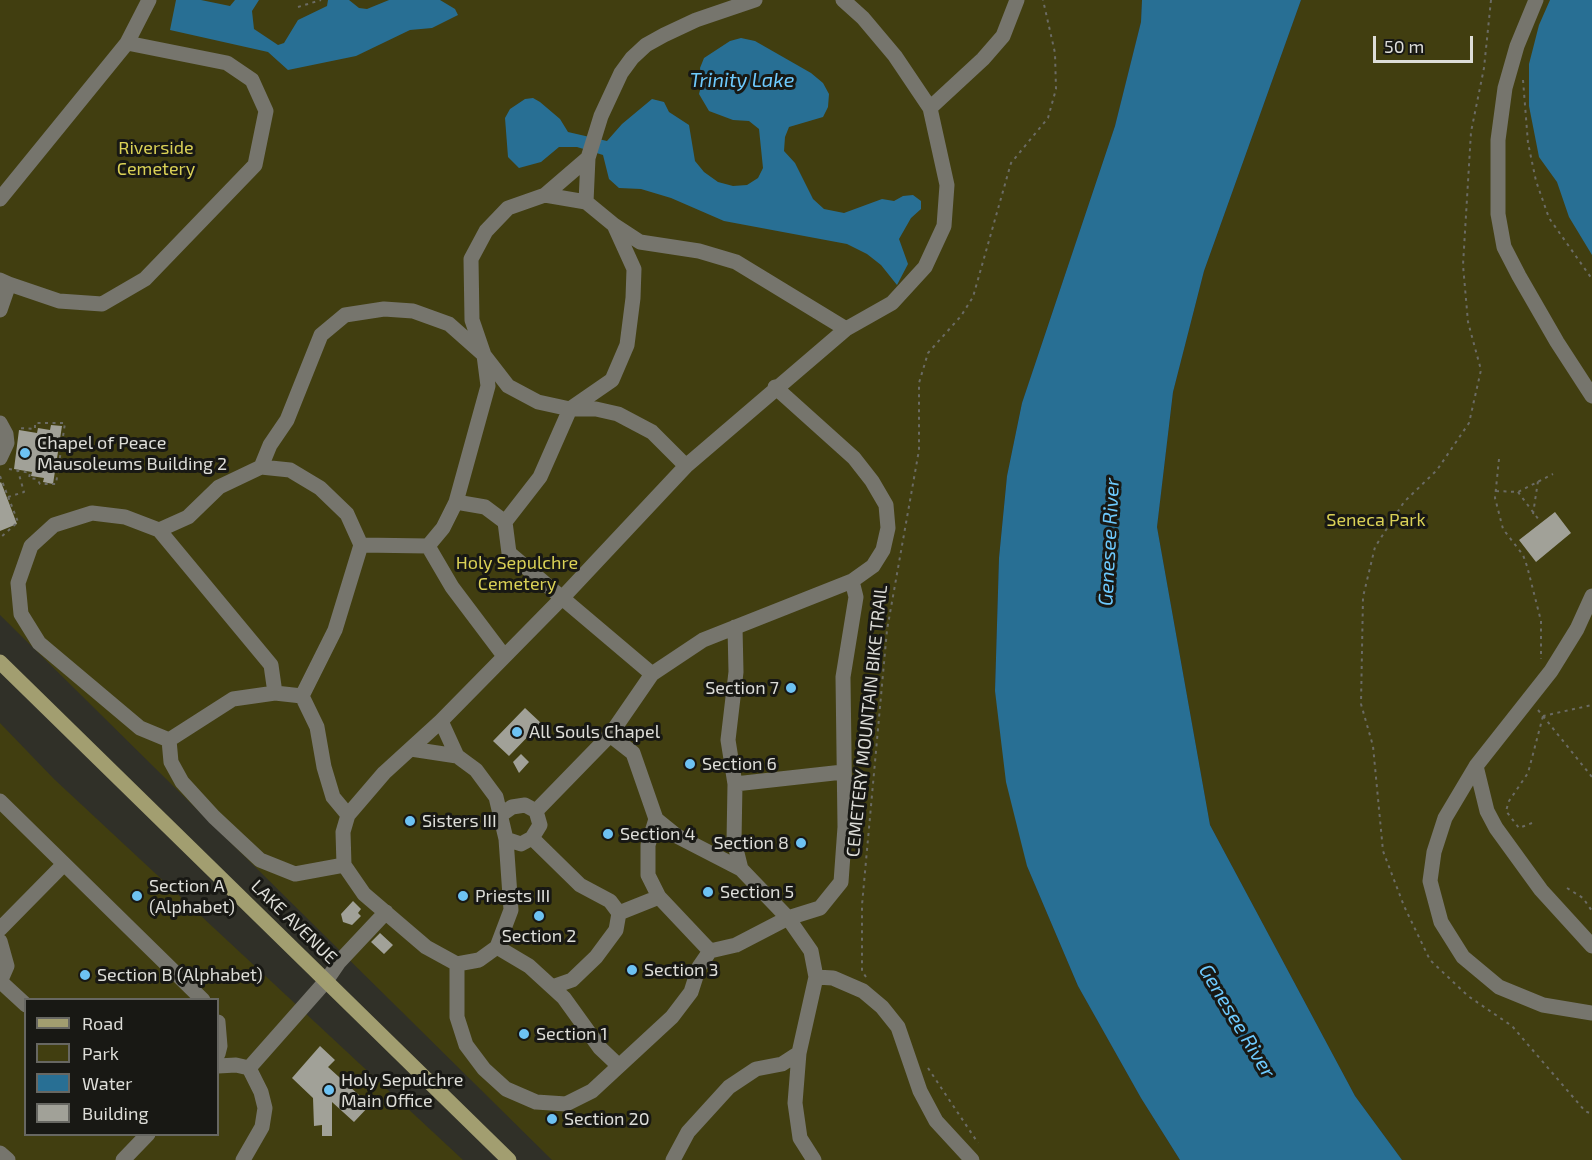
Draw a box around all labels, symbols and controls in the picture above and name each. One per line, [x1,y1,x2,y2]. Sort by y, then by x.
scale bar [1376,24,1476,62]
text: 50 m [1384,35,1424,57]
water label: Trinity Lake [690,68,794,92]
park label: Riverside Cemetery [117,137,195,180]
place label: Chapel of Peace Mausoleums Building 2 [37,432,227,474]
marker: Chapel of Peace Mausoleums Building 2 [18,446,32,460]
water label: Genesee River [1094,477,1124,607]
park label: Seneca Park [1326,509,1426,531]
park label: Holy Sepulchre Cemetery [456,552,578,594]
street label: CEMETERY MOUNTAIN BIKE TRAIL [842,584,892,858]
place label: Section 7 [705,677,779,699]
marker: Section 7 [784,681,798,695]
place label: All Souls Chapel [529,721,660,743]
marker: All Souls Chapel [510,725,524,739]
place label: Section 6 [702,753,777,775]
marker: Section 6 [683,757,697,771]
place label: Sisters III [422,810,497,832]
marker: Sisters III [403,814,417,828]
place label: Section 4 [620,823,696,845]
marker: Section 4 [601,827,615,841]
place label: Section 8 [713,832,789,854]
marker: Section 8 [794,836,808,850]
place label: Section A (Alphabet) [149,875,235,918]
street label: LAKE AVENUE [246,876,342,968]
place label: Section 5 [720,881,794,903]
place label: Priests III [475,885,550,907]
marker: Section 5 [701,885,715,899]
marker: Section A (Alphabet) [130,889,144,903]
marker: Priests III [456,889,470,903]
marker: Section 2 [532,909,546,923]
place label: Section 2 [502,925,576,947]
place label: Section 3 [644,959,719,981]
water label: Genesee River [1194,960,1280,1082]
marker: Section 3 [625,963,639,977]
place label: Section B (Alphabet) [97,964,263,986]
marker: Section B (Alphabet) [78,968,92,982]
legend [24,998,219,1136]
text: Road [82,1012,123,1034]
place label: Section 1 [536,1023,608,1045]
marker: Section 1 [517,1027,531,1041]
text: Park [82,1042,119,1064]
place label: Holy Sepulchre Main Office [341,1069,463,1112]
text: Water [82,1072,132,1094]
marker: Holy Sepulchre Main Office [322,1083,336,1097]
text: Building [82,1102,149,1124]
place label: Section 20 [564,1108,650,1130]
marker: Section 20 [545,1112,559,1126]

